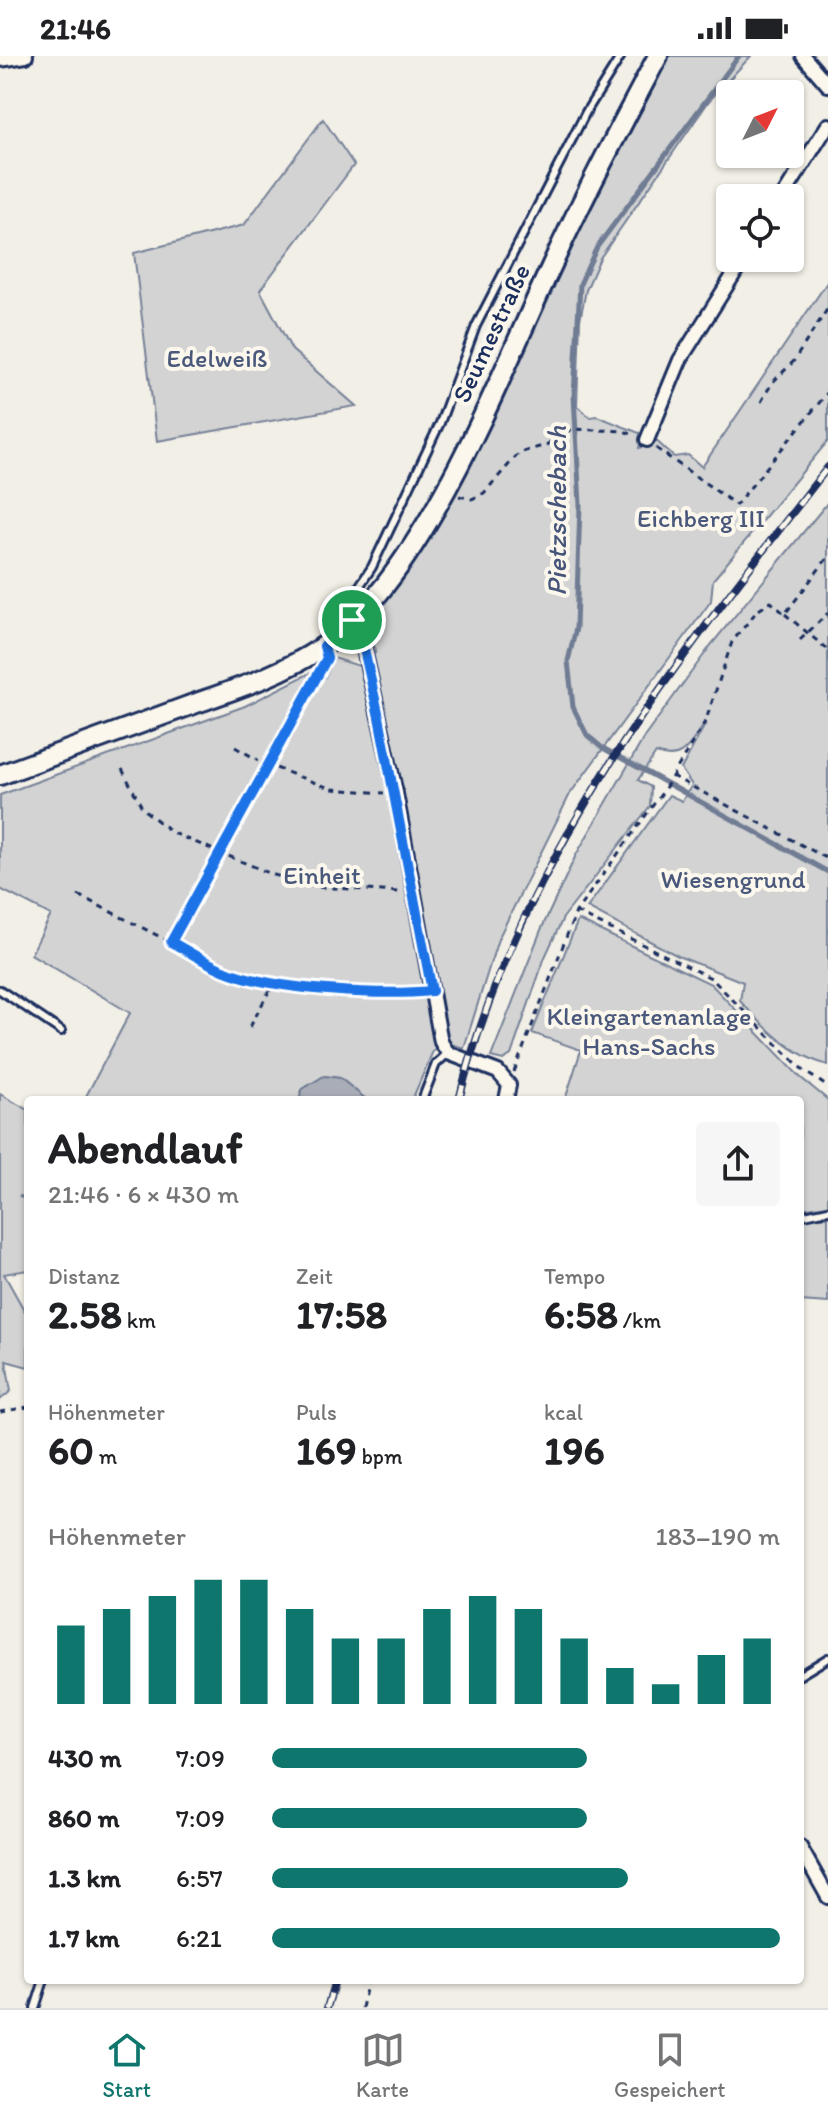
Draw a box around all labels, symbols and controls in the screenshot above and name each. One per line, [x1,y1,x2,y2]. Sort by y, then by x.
text: 21:46 [40,10,111,47]
north arrow [716,80,804,168]
map controls [716,80,804,272]
button: locate [716,184,804,272]
street label: Seumestraße [445,259,537,407]
park label: Edelweiß [167,342,268,374]
water label: Pietzschebach [539,425,573,596]
park label: Eichberg III [637,502,765,534]
pin [318,586,386,654]
icon: arrive [330,598,374,642]
park label: Einheit [283,859,361,891]
park label: Wiesengrund [660,863,806,895]
park label: Kleingartenanlage Hans-Sachs [547,1000,751,1062]
text: Abendlauf [48,1121,243,1174]
button: share [696,1122,780,1206]
text: 21:46 · 6 × 430 m [48,1178,239,1210]
text: Distanz [48,1263,120,1290]
text: Zeit [296,1263,333,1290]
text: Tempo [544,1263,605,1290]
text: 2.58 [48,1290,122,1338]
text: 17:58 [296,1290,387,1338]
text: 6:58 [544,1290,618,1338]
text: km [122,1307,156,1334]
text: /km [618,1307,661,1334]
text: Höhenmeter [48,1399,165,1426]
text: Puls [296,1399,337,1426]
text: kcal [544,1399,583,1426]
text: 60 [48,1426,94,1474]
text: 169 [296,1426,357,1474]
text: 196 [544,1426,605,1474]
text: m [94,1443,117,1470]
text: bpm [357,1443,402,1470]
text: Höhenmeter [48,1520,186,1552]
text: 183–190 m [656,1520,780,1552]
text: 430 m [48,1742,122,1774]
text: 7:09 [176,1742,225,1774]
text: 860 m [48,1802,120,1834]
text: 7:09 [176,1802,225,1834]
text: 1.3 km [48,1862,121,1894]
text: 6:57 [176,1862,223,1894]
text: 1.7 km [48,1922,120,1954]
text: 6:21 [176,1922,222,1954]
tab: Start [102,2028,151,2103]
tab: Karte [356,2028,409,2103]
tab: Gespeichert [614,2028,726,2103]

